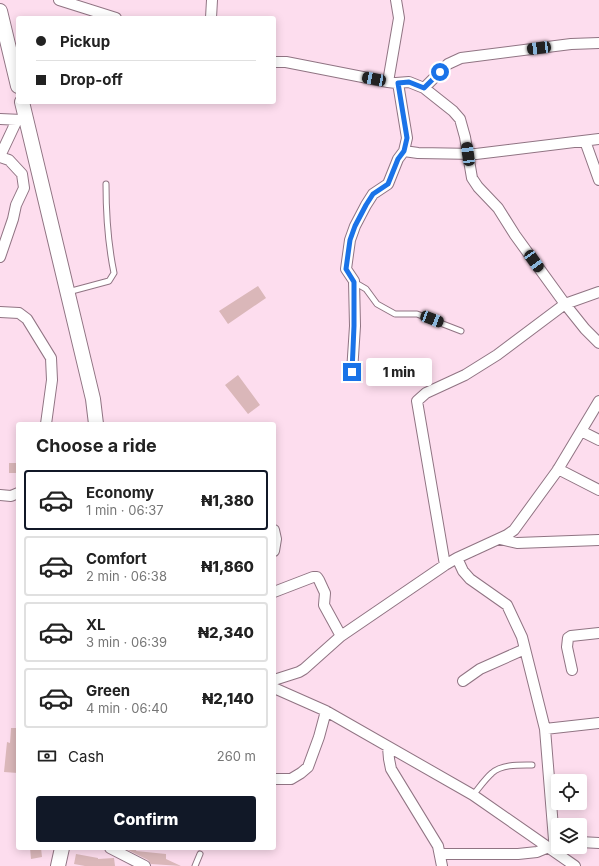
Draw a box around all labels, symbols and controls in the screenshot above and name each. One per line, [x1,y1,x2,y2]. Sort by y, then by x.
text: Pickup [60,32,110,51]
car [526,41,552,55]
route start [431,63,449,81]
text: Drop-off [60,70,123,89]
car [361,71,387,87]
car [460,141,476,167]
car [522,248,546,274]
car [419,309,445,329]
callout: 1 min [366,358,432,386]
route end [343,363,361,381]
text: 1 min [383,364,415,380]
text: Choose a ride [36,435,157,456]
icon: car [38,482,74,518]
text: Economy [86,483,154,502]
text: ₦1,380 [201,491,254,510]
text: 1 min · 06:37 [86,502,164,518]
icon: car [38,548,74,584]
text: Comfort [86,549,147,568]
text: ₦1,860 [201,557,254,576]
text: 2 min · 06:38 [86,568,167,584]
icon: car [38,614,74,650]
text: XL [86,615,106,634]
text: ₦2,340 [198,623,254,642]
text: 3 min · 06:39 [86,634,167,650]
icon: car [38,680,74,716]
text: Green [86,681,130,700]
text: ₦2,140 [202,689,254,708]
text: 4 min · 06:40 [86,700,168,716]
icon: cash [36,745,58,767]
text: Cash [68,747,104,766]
text: 260 m [217,748,256,764]
map controls [551,774,587,854]
button: locate [551,774,587,810]
button: Confirm [36,796,256,842]
button: layers [551,818,587,854]

